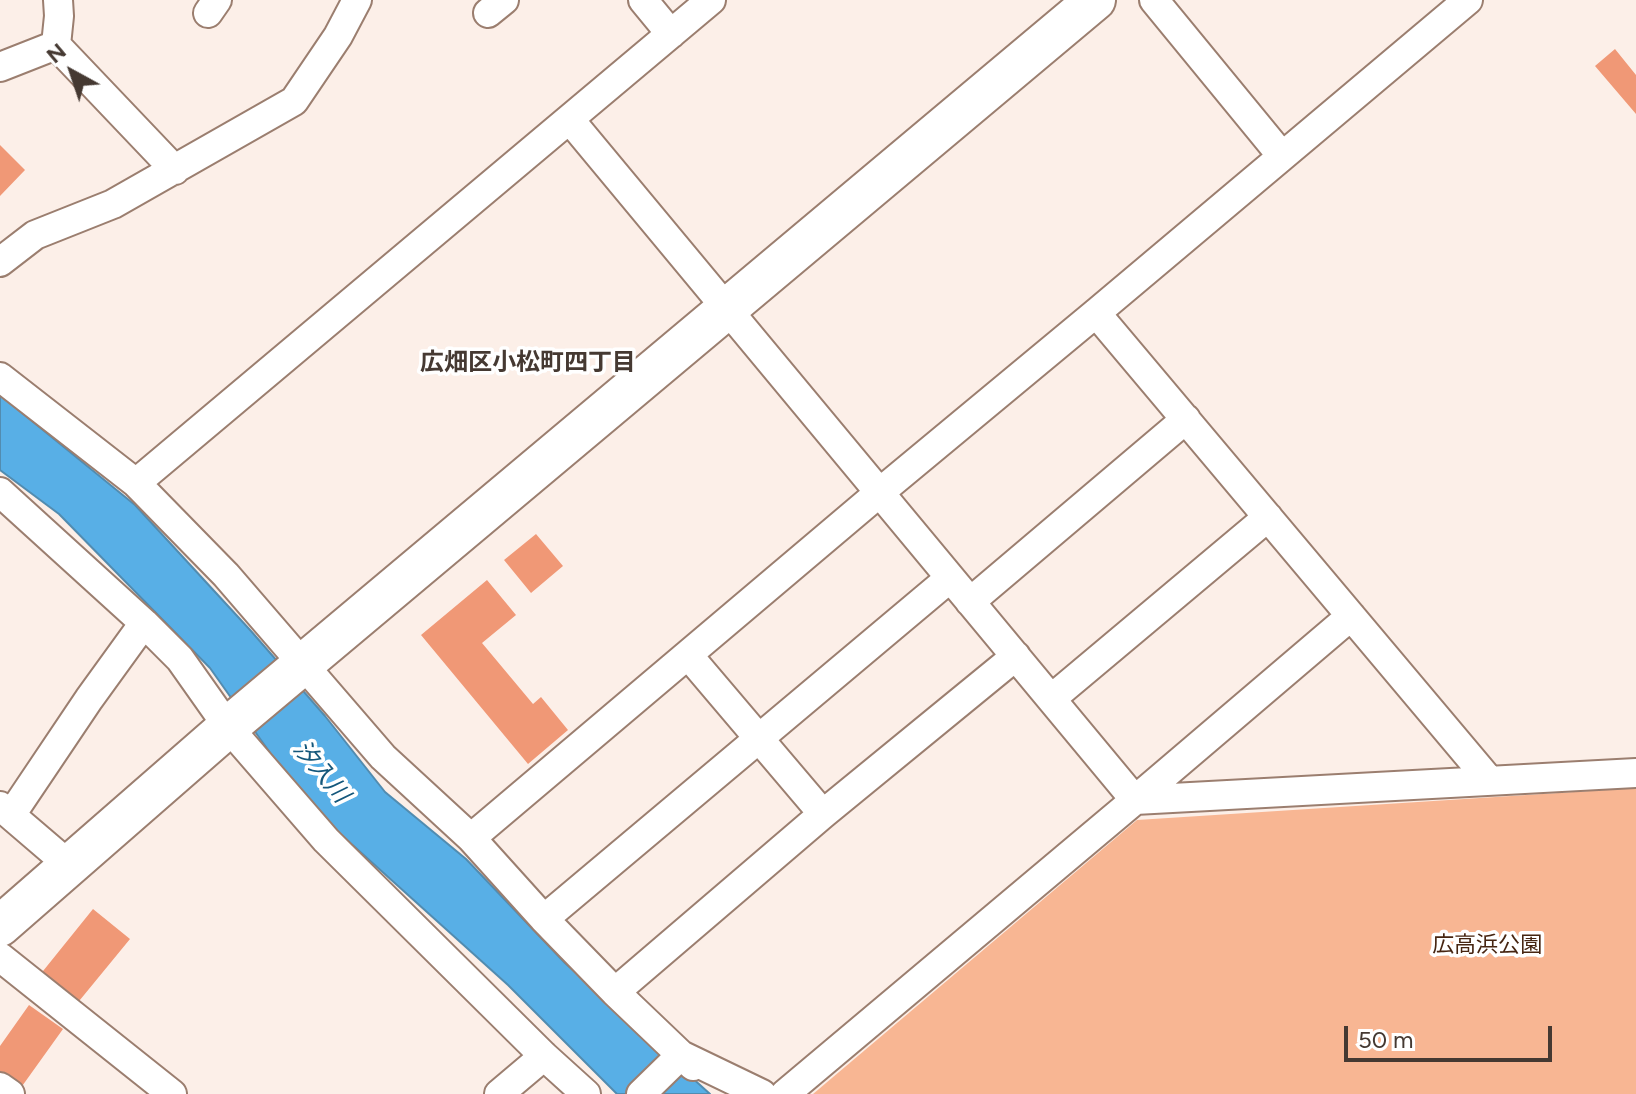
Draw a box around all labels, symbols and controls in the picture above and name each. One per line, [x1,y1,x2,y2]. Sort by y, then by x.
north arrow [32,32,112,112]
text: N [41,37,71,69]
district label: 広畑区小松町四丁目 [420,349,636,377]
water label: 汐入川 [287,735,355,809]
park label: 広高浜公園 [1432,933,1542,959]
scale bar [1348,1010,1556,1060]
text: 50 m [1358,1025,1414,1054]

